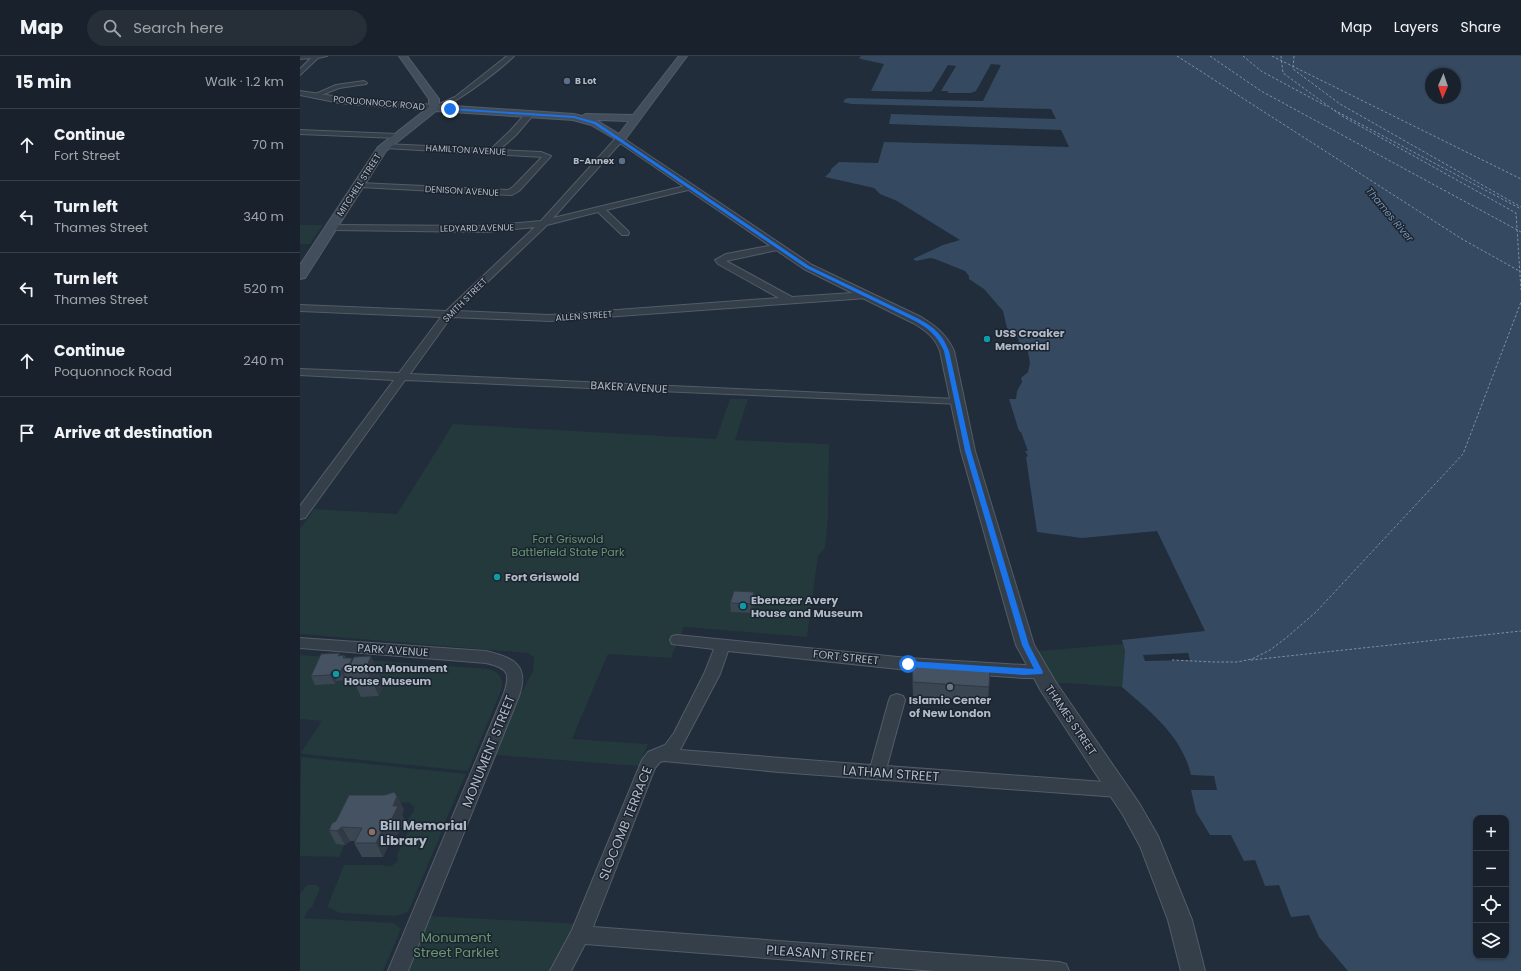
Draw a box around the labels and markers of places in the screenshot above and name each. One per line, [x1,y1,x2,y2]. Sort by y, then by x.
place label: B Lot [575,75,597,87]
marker: B Lot [562,76,572,86]
place label: B-Annex [573,155,615,167]
marker: B-Annex [617,156,627,166]
place label: USS Croaker Memorial [995,325,1065,354]
marker: USS Croaker Memorial [982,334,992,344]
place label: Fort Griswold [505,569,579,585]
marker: Fort Griswold [492,572,502,582]
place label: Ebenezer Avery House and Museum [751,592,863,621]
marker: Ebenezer Avery House and Museum [738,601,748,611]
place label: Groton Monument House Museum [344,660,448,689]
marker: Groton Monument House Museum [331,669,341,679]
marker: Islamic Center of New London [945,682,955,692]
place label: Islamic Center of New London [909,692,992,721]
place label: Bill Memorial Library [380,816,467,850]
marker: Bill Memorial Library [367,827,377,837]

